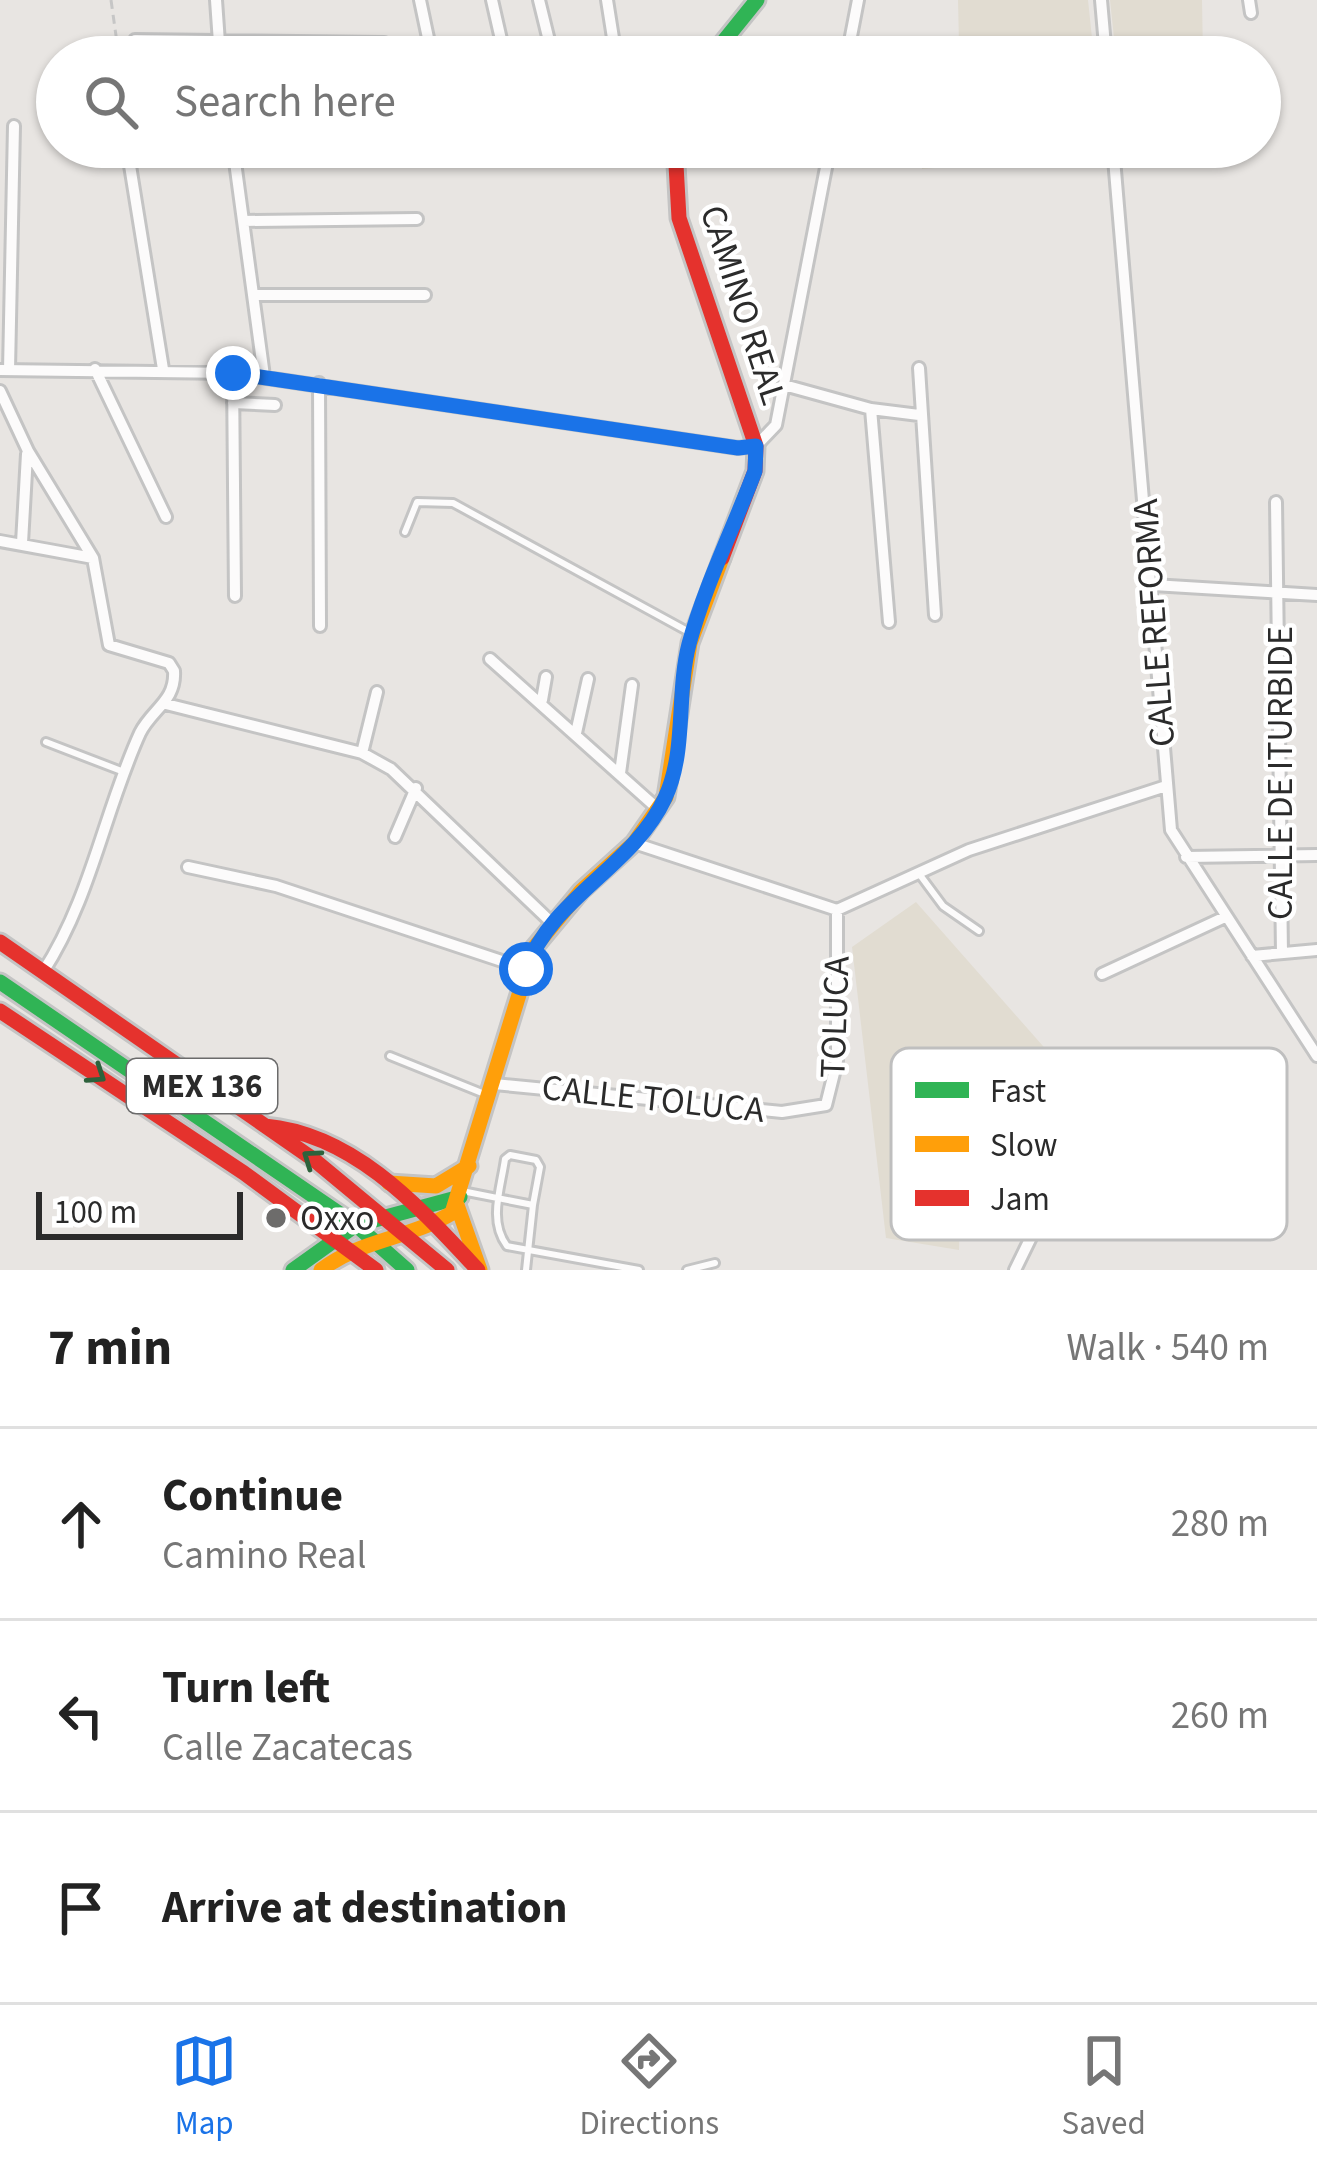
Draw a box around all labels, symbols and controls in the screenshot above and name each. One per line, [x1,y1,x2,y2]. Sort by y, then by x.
search box [36,36,1281,168]
icon: search [78,69,144,135]
text: Search here [174,70,396,134]
street label: CAMINO REAL [687,199,799,411]
route end [206,346,260,400]
street label: CALLE REFORMA [1120,497,1188,749]
street label: CALLE DE ITURBIDE [1255,626,1306,920]
route start [499,942,553,996]
street label: TOLUCA [807,955,863,1079]
legend [891,1048,1287,1240]
road number: MEX 136 [127,1059,277,1113]
one-way arrow [84,1061,106,1083]
street label: CALLE TOLUCA [539,1062,767,1136]
text: Fast [990,1068,1046,1115]
text: Slow [990,1122,1058,1169]
one-way arrow [303,1151,324,1173]
text: Jam [990,1176,1050,1223]
scale bar [36,1186,243,1239]
text: 100 m [54,1189,137,1236]
place label: Oxxo [300,1193,374,1244]
marker: Oxxo [263,1205,289,1231]
text: 7 min [48,1312,172,1384]
text: Walk · 540 m [1066,1320,1269,1376]
text: Continue [162,1464,343,1528]
icon: ahead [48,1491,114,1557]
text: 280 m [1171,1496,1269,1552]
text: Camino Real [162,1528,366,1584]
text: Turn left [162,1656,330,1720]
icon: left [48,1683,114,1749]
text: 260 m [1171,1688,1269,1744]
text: Calle Zacatecas [162,1720,413,1776]
icon: arrive [48,1875,114,1941]
text: Arrive at destination [162,1876,567,1940]
tab: Map [171,2028,237,2147]
tab: Directions [580,2028,719,2147]
tab: Saved [1062,2028,1146,2147]

